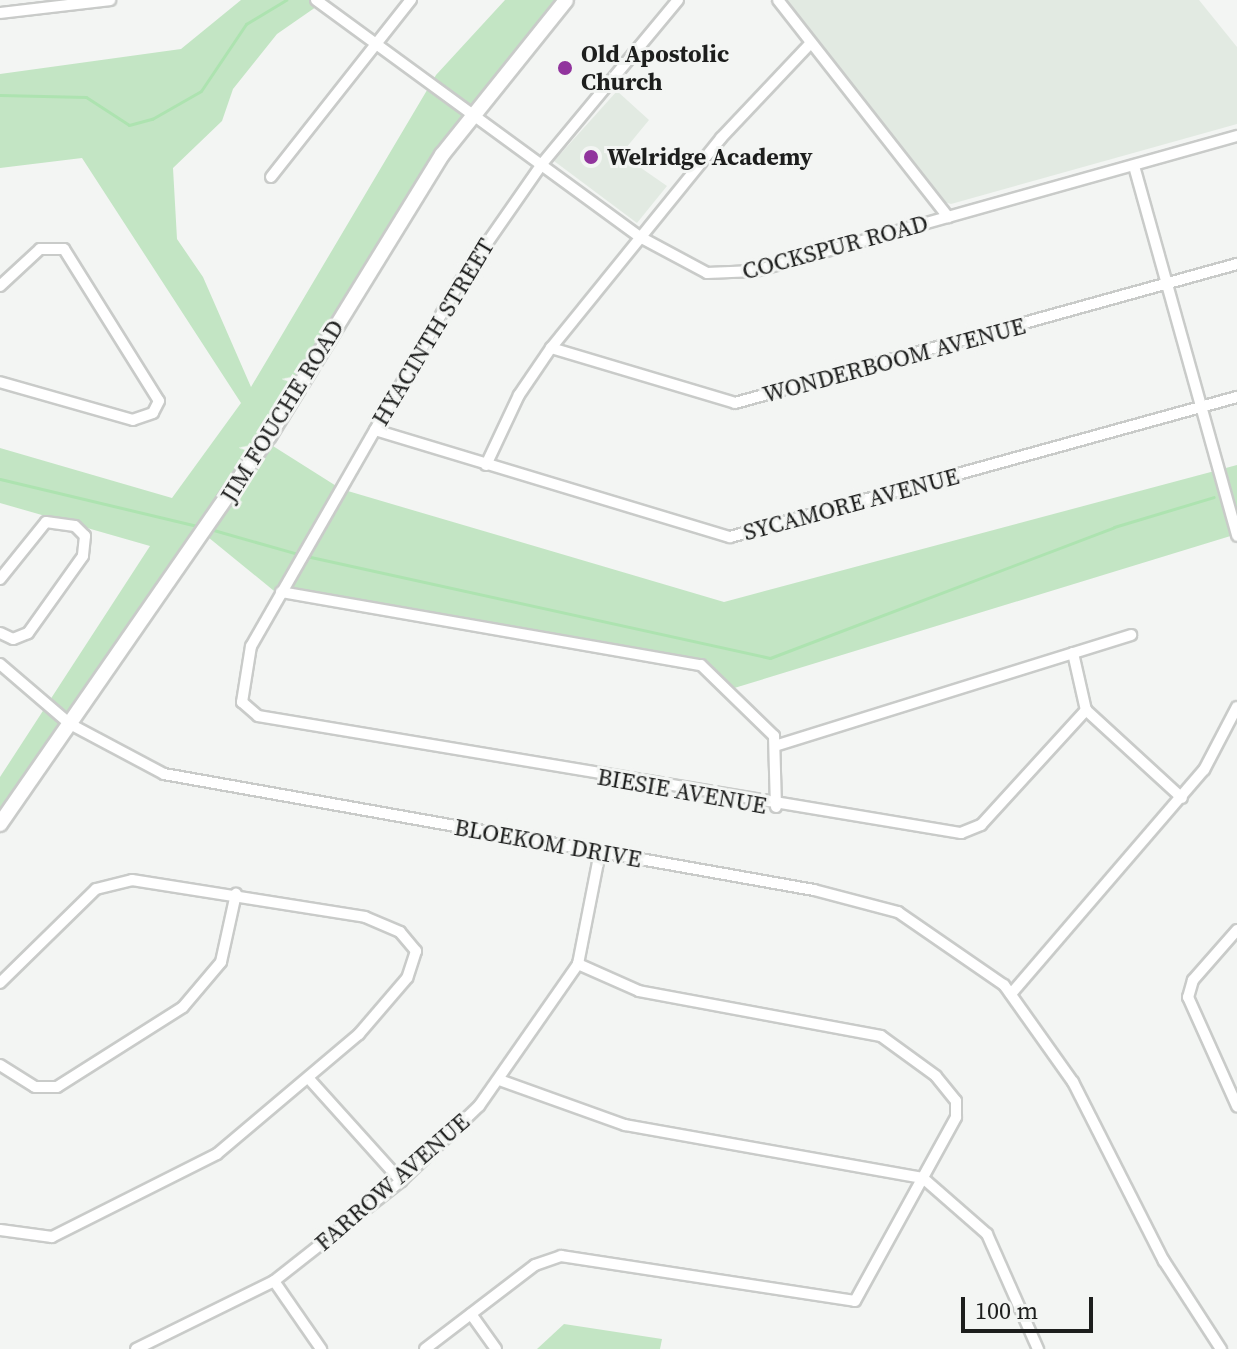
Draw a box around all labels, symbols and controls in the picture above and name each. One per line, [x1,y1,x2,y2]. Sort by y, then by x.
place label: Old Apostolic Church [581,40,729,96]
marker: Old Apostolic Church [556,59,574,77]
place label: Welridge Academy [607,143,813,171]
marker: Welridge Academy [582,148,600,166]
street label: COCKSPUR ROAD [739,208,931,286]
street label: HYACINTH STREET [366,233,500,431]
street label: WONDERBOOM AVENUE [759,311,1029,409]
street label: JIM FOUCHE ROAD [214,314,350,508]
street label: SYCAMORE AVENUE [740,461,962,547]
street label: BIESIE AVENUE [595,762,769,820]
street label: BLOEKOM DRIVE [452,812,644,874]
street label: FARROW AVENUE [309,1107,475,1257]
scale bar [965,1281,1097,1331]
text: 100 m [975,1294,1038,1327]

